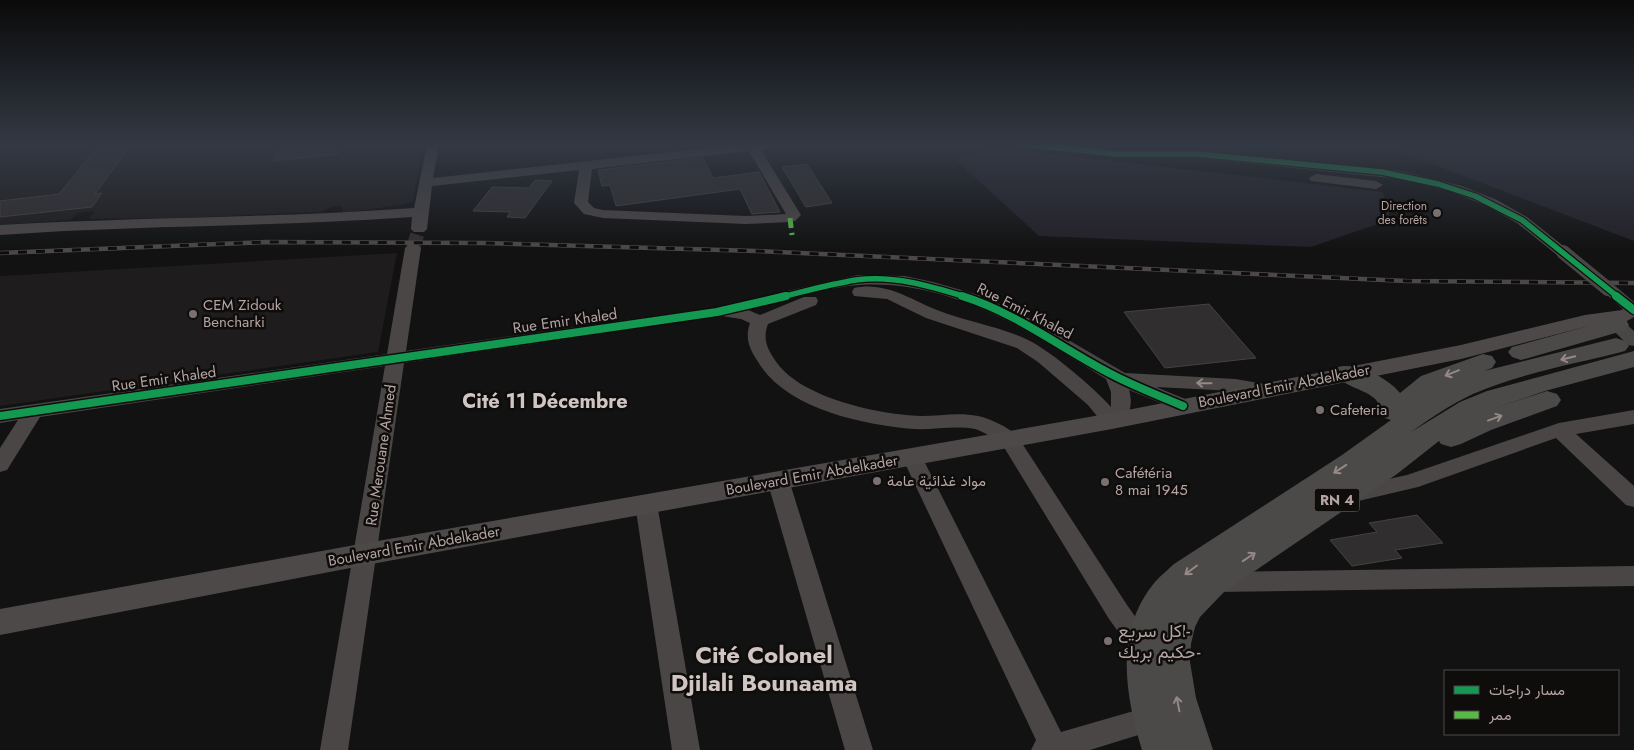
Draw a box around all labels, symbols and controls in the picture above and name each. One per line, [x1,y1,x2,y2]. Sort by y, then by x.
place label: Direction des forêts [1378,197,1427,229]
marker: Direction des forêts [1431,207,1443,219]
street label: Rue Emir Khaled [973,277,1077,345]
place label: CEM Zidouk Bencharki [203,294,282,333]
street label: Rue Emir Khaled [511,303,619,339]
marker: CEM Zidouk Bencharki [187,308,199,320]
one-way arrow [1561,354,1577,363]
street label: Boulevard Emir Abdelkader [1196,358,1372,413]
street label: Rue Emir Khaled [110,361,218,397]
one-way arrow [1445,369,1460,378]
one-way arrow [1196,378,1212,388]
street label: Rue Merouane Ahmed [360,383,402,527]
district label: Cité 11 Décembre [462,387,628,416]
place label: Cafeteria [1330,399,1387,421]
marker: Cafeteria [1314,404,1326,416]
one-way arrow [1486,413,1502,422]
street label: Boulevard Emir Abdelkader [724,449,901,501]
place label: Cafétéria 8 mai 1945 [1115,462,1188,501]
one-way arrow [1333,465,1347,475]
place label: مواد غذائية عامة [887,470,986,492]
marker: مواد غذائية عامة [871,475,883,487]
marker: Cafétéria 8 mai 1945 [1099,476,1111,488]
road number: RN 4 [1314,488,1360,512]
street label: Boulevard Emir Abdelkader [326,520,503,572]
one-way arrow [1242,552,1256,563]
one-way arrow [1184,565,1198,575]
place label: اكل سريع- حكيم بريك- [1118,618,1201,665]
marker: اكل سريع- حكيم بريك- [1102,635,1114,647]
district label: Cité Colonel Djilali Bounaama [671,637,857,700]
legend [1444,670,1619,735]
text: مسار دراجات [1489,679,1565,701]
one-way arrow [1172,696,1182,712]
text: ممر [1488,704,1511,726]

